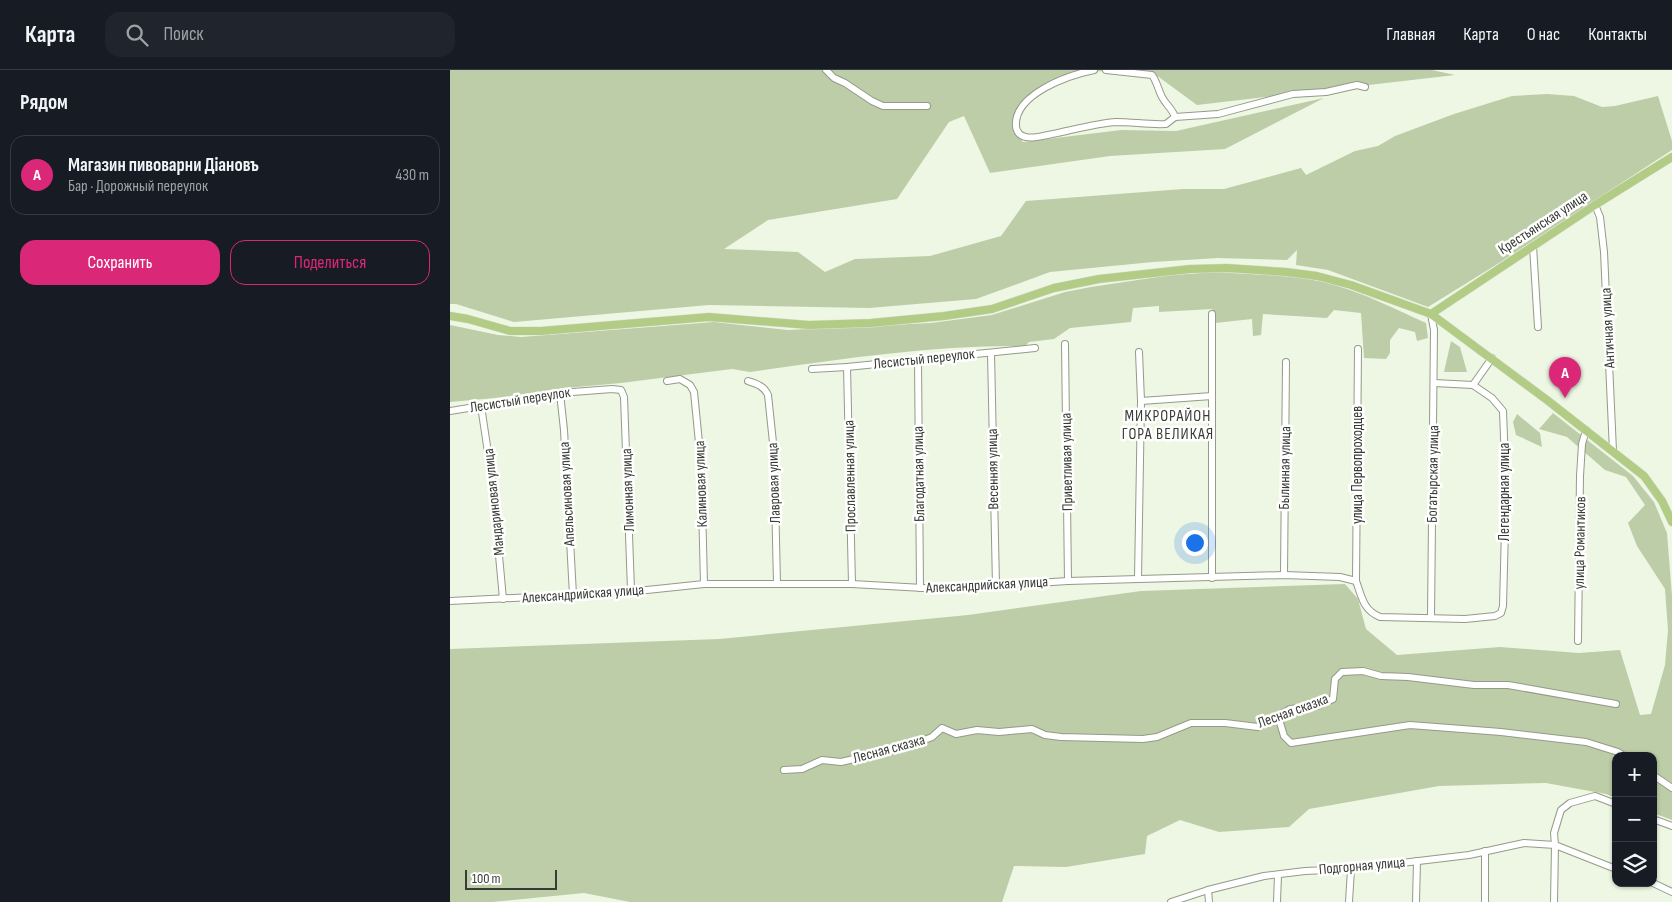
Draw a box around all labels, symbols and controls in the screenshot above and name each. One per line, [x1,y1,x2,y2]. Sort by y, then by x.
search box [105,12,455,57]
text: Карта [25,20,75,49]
icon: search [123,21,151,49]
text: Поиск [163,23,204,46]
text: Главная [1386,24,1435,45]
text: Карта [1463,24,1499,45]
text: О нас [1527,24,1560,45]
text: Контакты [1588,24,1647,45]
text: Рядом [20,90,68,115]
text: Магазин пивоварни Дiановъ [68,154,259,177]
text: A [33,166,41,185]
text: 430 m [396,166,429,185]
text: Бар · Дорожный переулок [68,177,208,196]
street label: Крестьянская улица [1495,187,1592,259]
button: Сохранить [20,240,220,285]
button: Поделиться [230,240,430,285]
street label: Античная улица [1596,287,1620,370]
street label: Лесистый переулок [873,344,976,374]
pin: A [1549,357,1581,398]
street label: Лесистый переулок [468,383,572,417]
street label: улица Первопроходцев [1348,406,1367,524]
district label: МИКРОРАЙОН ГОРА ВЕЛИКАЯ [1122,407,1214,444]
street label: Приветливая улица [1057,412,1077,511]
street label: Прославленная улица [840,420,860,532]
street label: Богатырская улица [1423,425,1443,523]
street label: Благодатная улица [909,426,929,522]
street label: Былинная улица [1275,426,1295,510]
street label: Весенняя улица [983,428,1003,510]
street label: Калиновая улица [690,440,712,528]
street label: Апельсиновая улица [555,441,579,548]
street label: Лавровая улица [763,442,785,524]
street label: Легендарная улица [1495,443,1514,541]
street label: Мандариновая улица [479,447,509,556]
street label: Лимонная улица [617,448,639,532]
street label: улица Романтиков [1570,496,1590,590]
your location [1182,530,1208,556]
street label: Александрийская улица [925,572,1049,598]
street label: Александрийская улица [520,580,645,608]
street label: Лесная сказка [1255,689,1331,733]
street label: Лесная сказка [851,730,927,768]
map controls [1612,752,1657,887]
button: + [1612,752,1657,797]
button: − [1612,797,1657,842]
button: layers [1612,842,1657,887]
street label: Подгорная улица [1318,853,1406,879]
scale bar [465,867,558,890]
text: 100 m [472,870,501,887]

